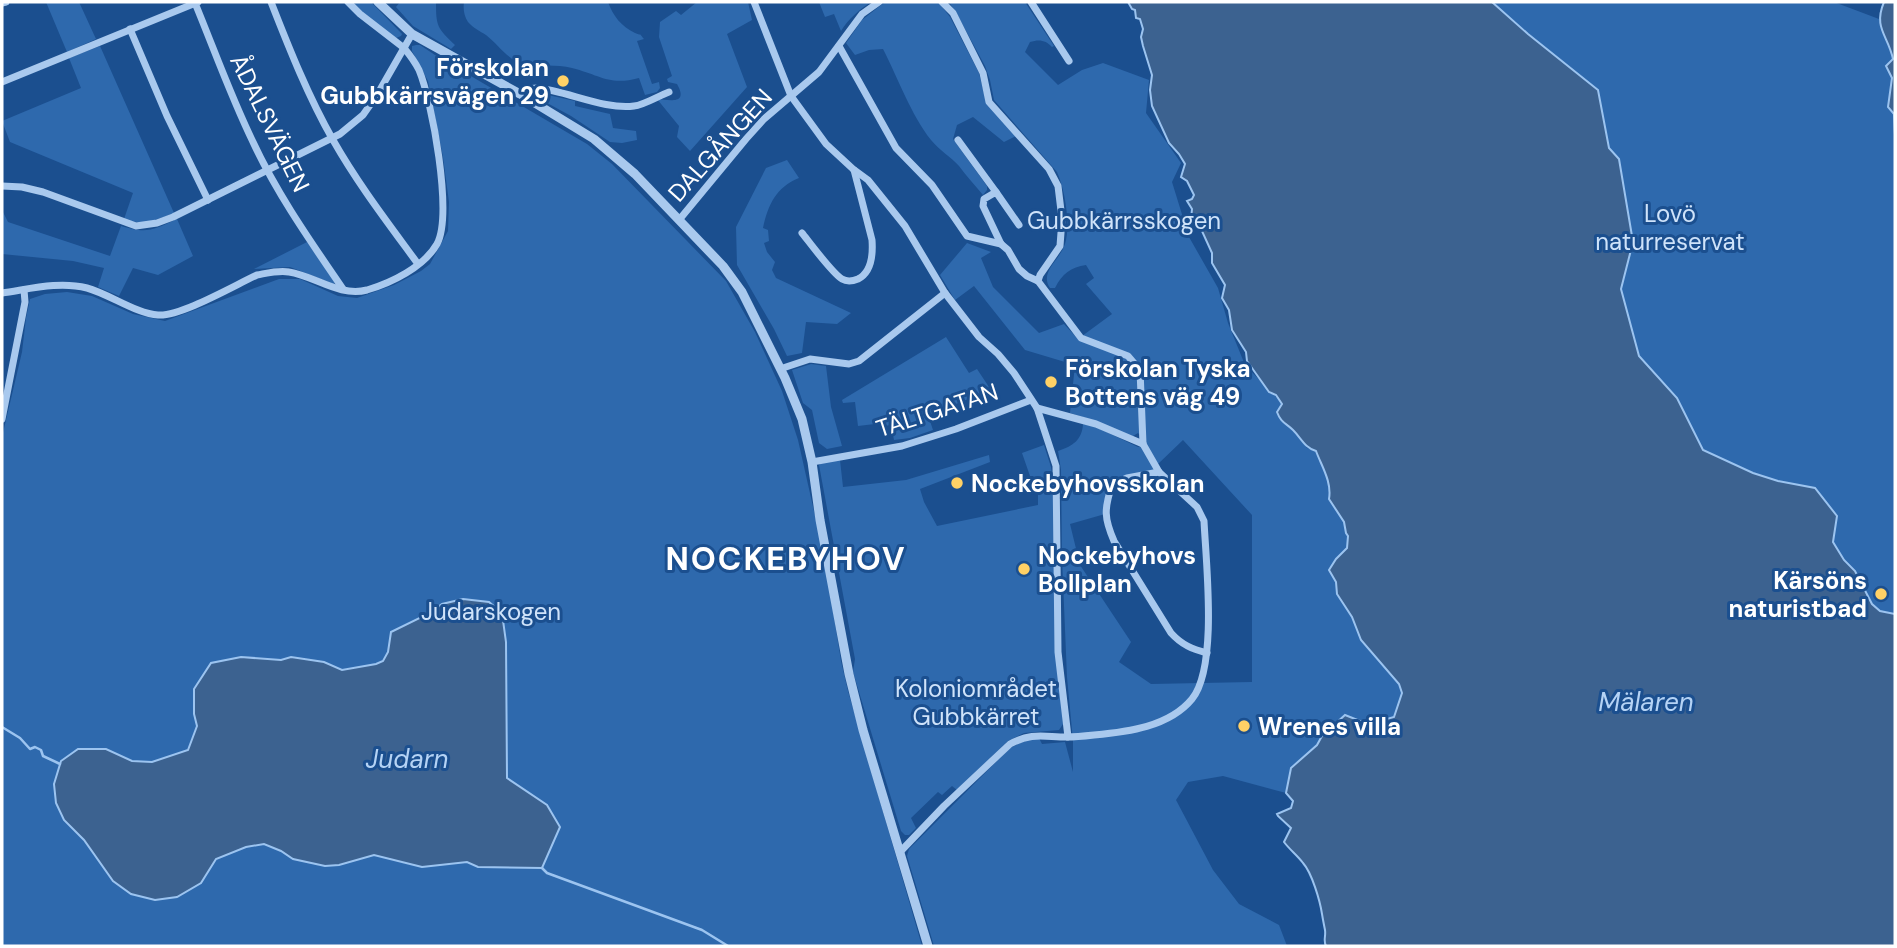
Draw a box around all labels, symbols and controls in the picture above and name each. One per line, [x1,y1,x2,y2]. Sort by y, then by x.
street label: ÅDALSVÄGEN [223,49,317,197]
place label: Förskolan Gubbkärrsvägen 29 [320,52,549,111]
marker: Förskolan Gubbkärrsvägen 29 [555,73,571,89]
street label: DALGÅNGEN [661,82,779,208]
park label: Lovö naturreservat [1595,198,1745,257]
park label: Gubbkärrsskogen [1027,205,1221,236]
place label: Förskolan Tyska Bottens väg 49 [1065,353,1251,412]
marker: Förskolan Tyska Bottens väg 49 [1043,374,1059,390]
street label: TÄLTGATAN [872,376,1002,444]
place label: Nockebyhovsskolan [971,468,1205,499]
marker: Nockebyhovsskolan [949,475,965,491]
district label: NOCKEBYHOV [665,538,907,580]
place label: Nockebyhovs Bollplan [1038,540,1196,599]
marker: Nockebyhovs Bollplan [1016,561,1032,577]
place label: Kärsöns naturistbad [1728,565,1867,624]
marker: Kärsöns naturistbad [1873,586,1889,602]
park label: Judarskogen [421,596,561,627]
park label: Koloniområdet Gubbkärret [895,673,1057,732]
water label: Mälaren [1598,685,1694,719]
place label: Wrenes villa [1258,711,1401,742]
marker: Wrenes villa [1236,718,1252,734]
water label: Judarn [366,742,448,776]

